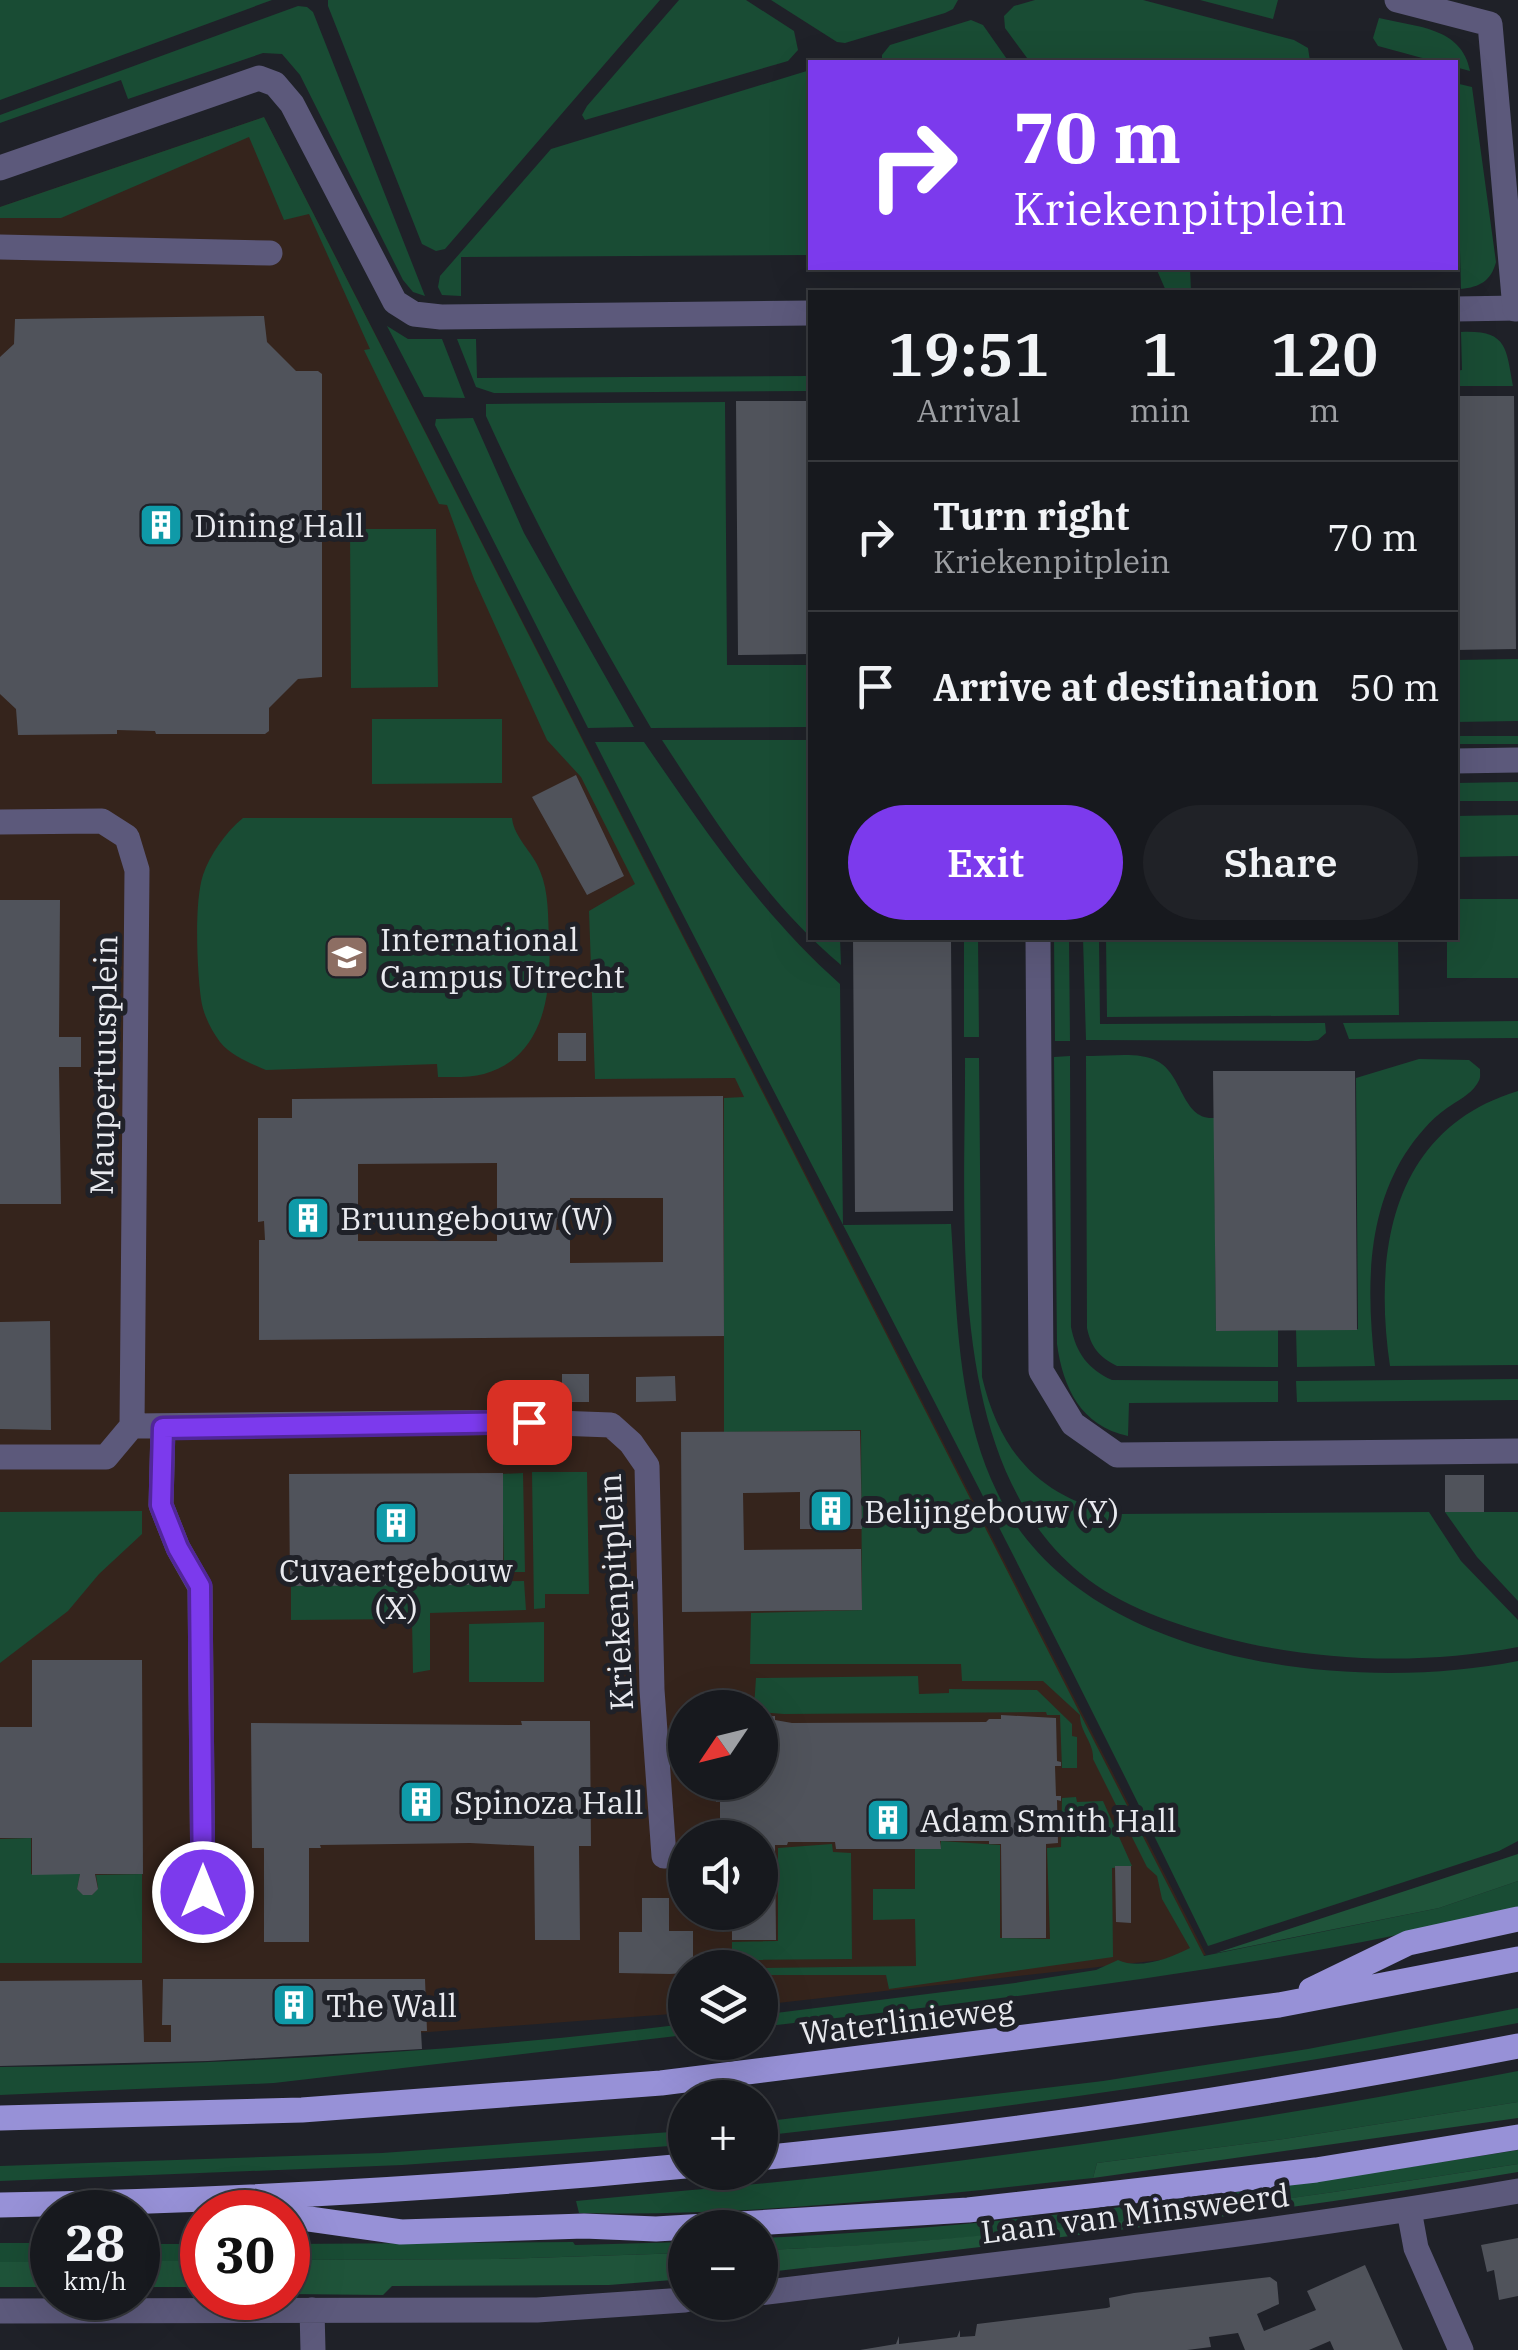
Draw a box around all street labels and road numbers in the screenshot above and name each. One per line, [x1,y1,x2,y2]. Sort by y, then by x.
street label: Maupertuusplein [80,935,126,1195]
street label: Kriekenpitplein [588,1472,642,1712]
street label: Waterlinieweg [798,1986,1016,2054]
street label: Laan van Minsweerd [978,2173,1292,2253]

